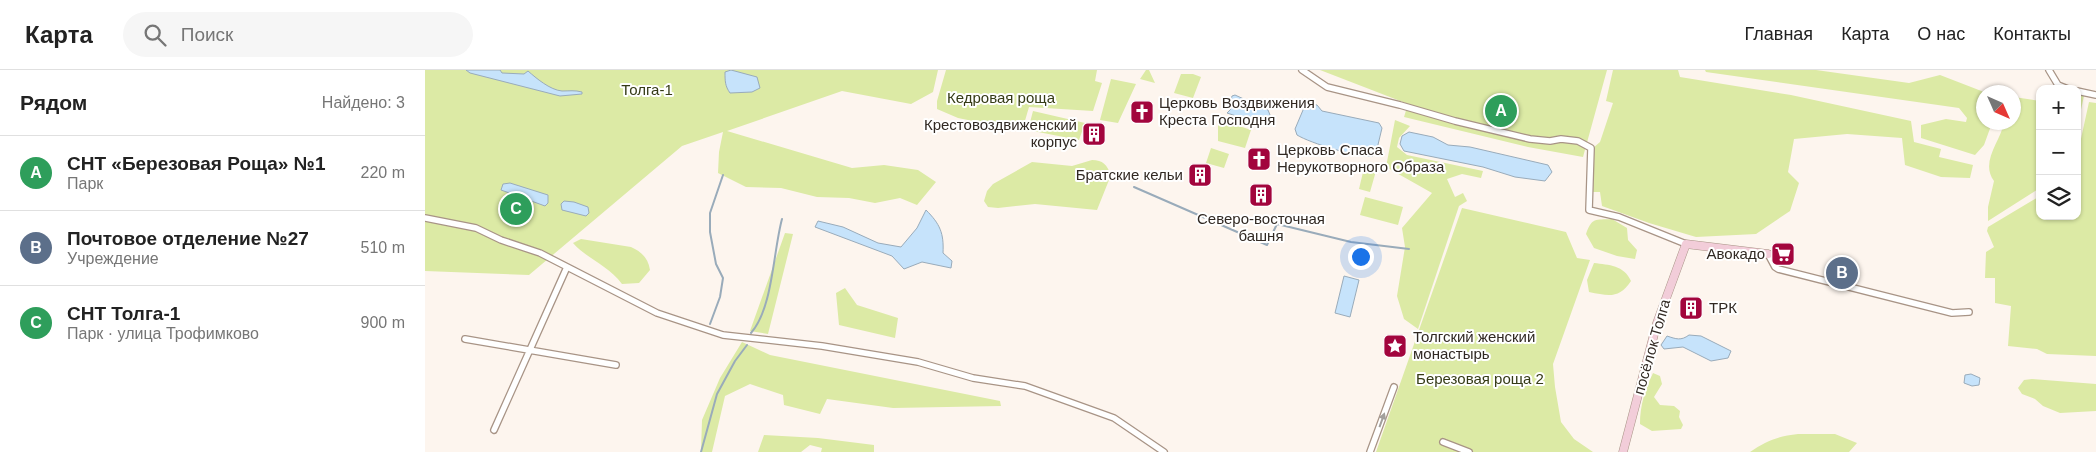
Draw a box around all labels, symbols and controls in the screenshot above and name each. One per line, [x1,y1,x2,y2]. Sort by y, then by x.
search box [123,12,473,57]
text: Карта [25,21,93,48]
icon: search [141,21,169,49]
text: Поиск [181,24,233,45]
text: Главная [1745,24,1813,44]
text: Карта [1841,24,1889,44]
text: О нас [1917,24,1965,44]
text: Контакты [1993,24,2071,44]
park label: Толга-1 [621,81,673,98]
north arrow [1976,85,2021,130]
map controls [2036,85,2081,220]
button: + [2036,85,2081,130]
park label: Кедровая роща [947,89,1056,106]
text: Рядом [20,91,87,114]
pin: A [1485,92,1517,130]
text: Найдено: 3 [322,94,405,111]
place label: Церковь Воздвижения Креста Господня [1159,94,1315,128]
church icon: Церковь Воздвижения Креста Господня [1129,99,1155,125]
place label: Крестовоздвиженский корпус [924,116,1077,150]
building icon: Крестовоздвиженский корпус [1081,121,1107,147]
button: − [2036,130,2081,175]
place label: Церковь Спаса Нерукотворного Образа [1277,141,1445,175]
church icon: Церковь Спаса Нерукотворного Образа [1246,146,1272,172]
text: СНТ «Березовая Роща» №1 [67,153,325,174]
building icon: Братские кельи [1187,162,1213,188]
text: A [30,164,42,181]
text: 220 m [361,164,405,181]
place label: Братские кельи [1076,166,1183,183]
text: Парк [67,175,103,192]
button: layers [2036,175,2081,220]
building icon: Северо-восточная башня [1248,182,1274,208]
pin: C [500,190,532,228]
place label: Северо-восточная башня [1197,210,1325,244]
text: Почтовое отделение №27 [67,228,309,249]
text: B [30,239,42,256]
text: 510 m [361,239,405,256]
supermarket icon: Авокадо [1770,241,1796,267]
your location [1348,244,1374,270]
place label: Авокадо [1707,245,1765,262]
text: Учреждение [67,250,159,267]
pin: B [1826,254,1858,292]
building icon: ТРК [1678,295,1704,321]
street label: посёлок Толга [1630,297,1673,397]
place label: ТРК [1709,299,1737,316]
text: СНТ Толга-1 [67,303,180,324]
text: C [30,314,42,331]
text: 900 m [361,314,405,331]
text: Парк · улица Трофимково [67,325,259,342]
place label: Толгский женский монастырь [1413,328,1535,362]
place icon: Толгский женский монастырь [1382,333,1408,359]
park label: Березовая роща 2 [1416,370,1544,387]
one-way arrow [1379,412,1386,427]

